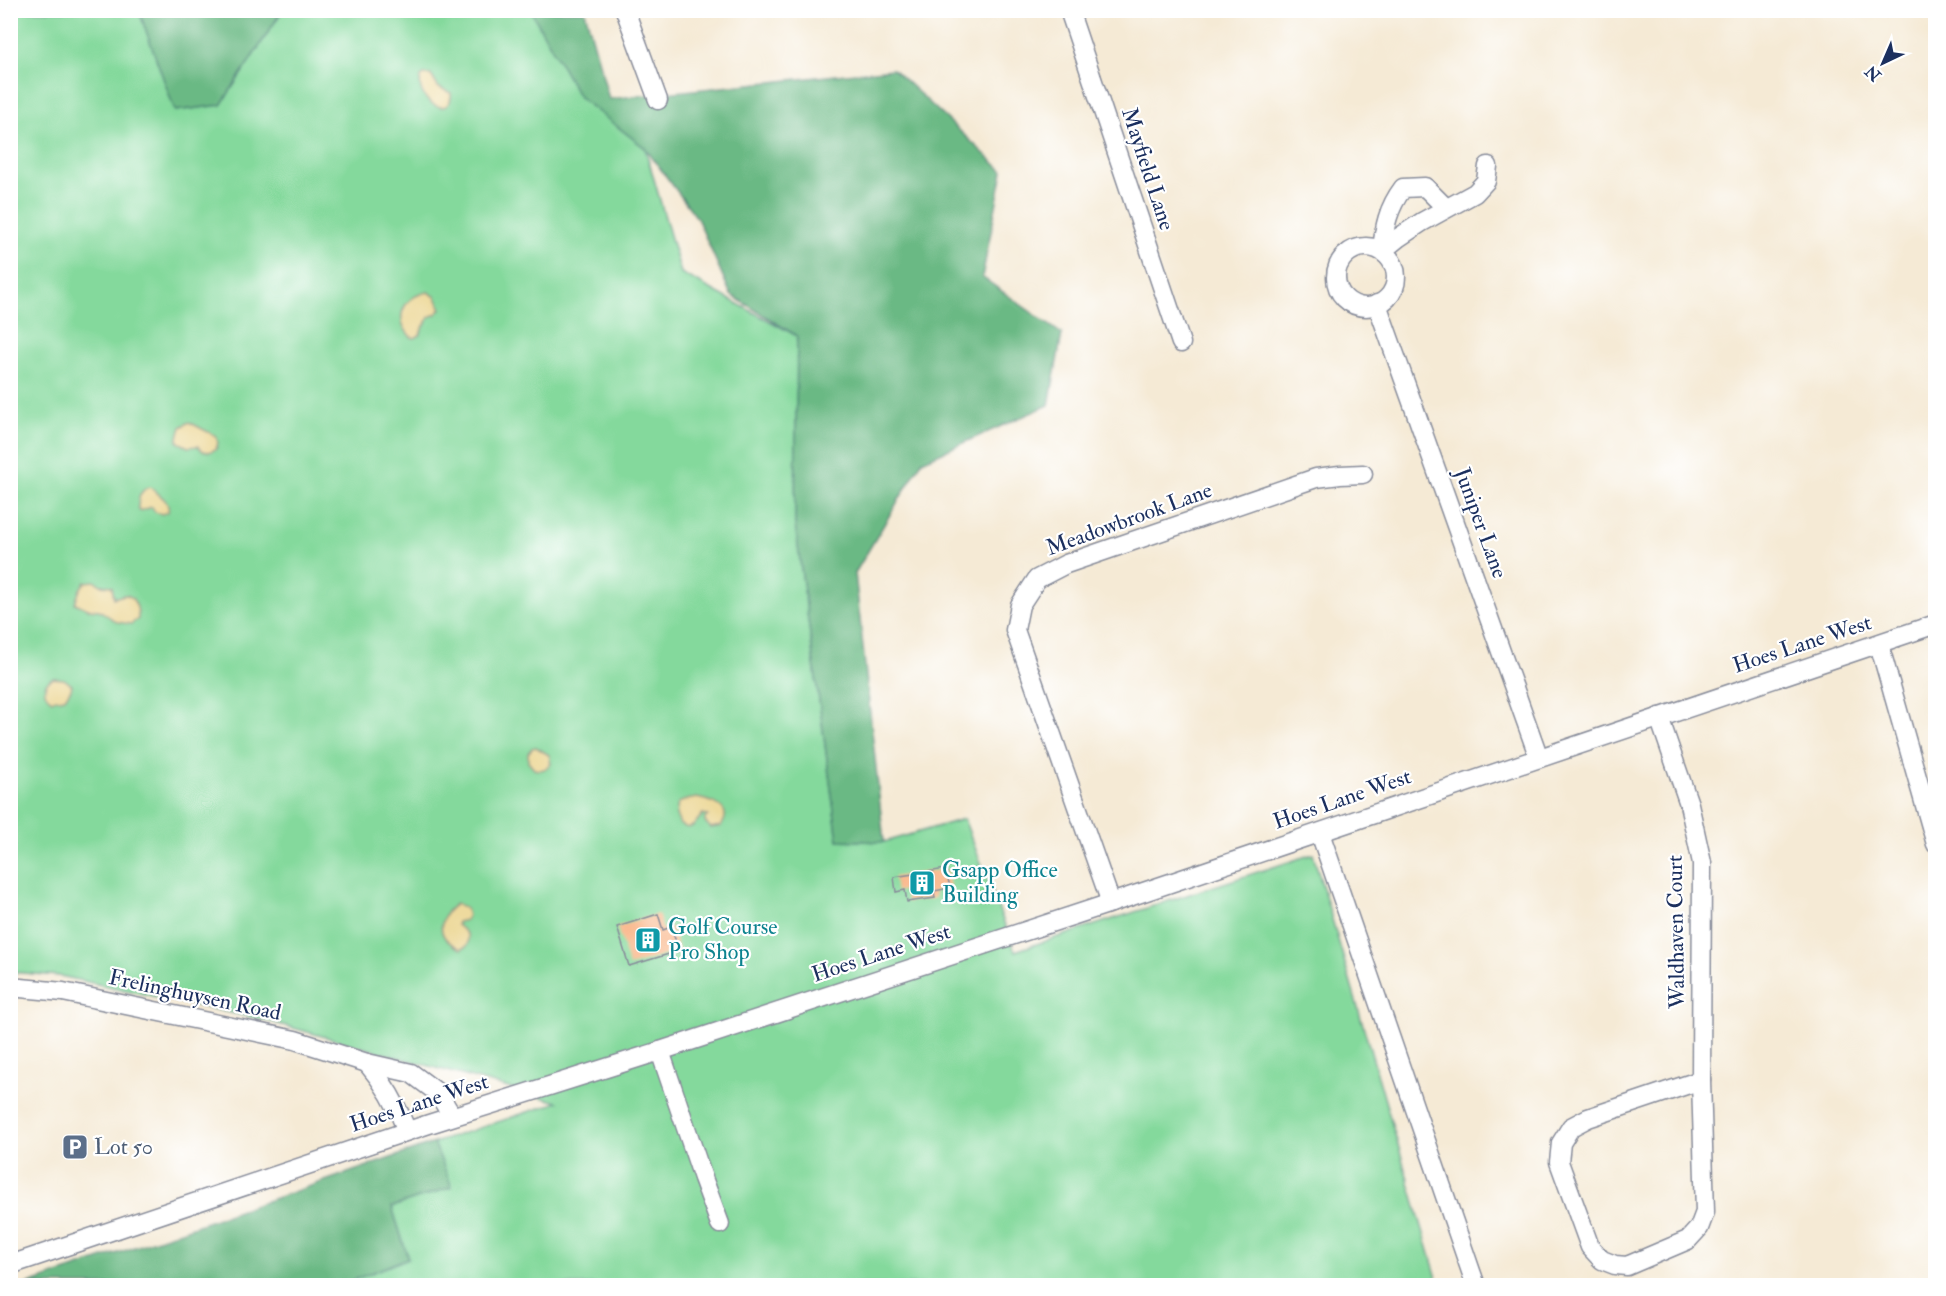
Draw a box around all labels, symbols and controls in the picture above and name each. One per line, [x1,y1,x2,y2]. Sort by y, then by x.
north arrow [1853,33,1913,93]
text: N [1861,60,1886,86]
street label: Mayfield Lane [1115,104,1181,234]
street label: Juniper Lane [1447,463,1514,582]
street label: Meadowbrook Lane [1042,476,1216,562]
street label: Hoes Lane West [1729,608,1875,680]
street label: Hoes Lane West [1269,762,1415,836]
street label: Waldhaven Court [1661,855,1691,1010]
place label: Gsapp Office Building [942,856,1058,909]
building icon: Gsapp Office Building [907,868,937,898]
place label: Golf Course Pro Shop [668,913,777,967]
street label: Hoes Lane West [808,917,954,989]
building icon: Golf Course Pro Shop [633,925,663,955]
street label: Frelinghuysen Road [106,963,284,1027]
street label: Hoes Lane West [346,1067,492,1139]
parking icon: Lot 50 [60,1132,90,1162]
place label: Lot 50 [94,1133,153,1161]

